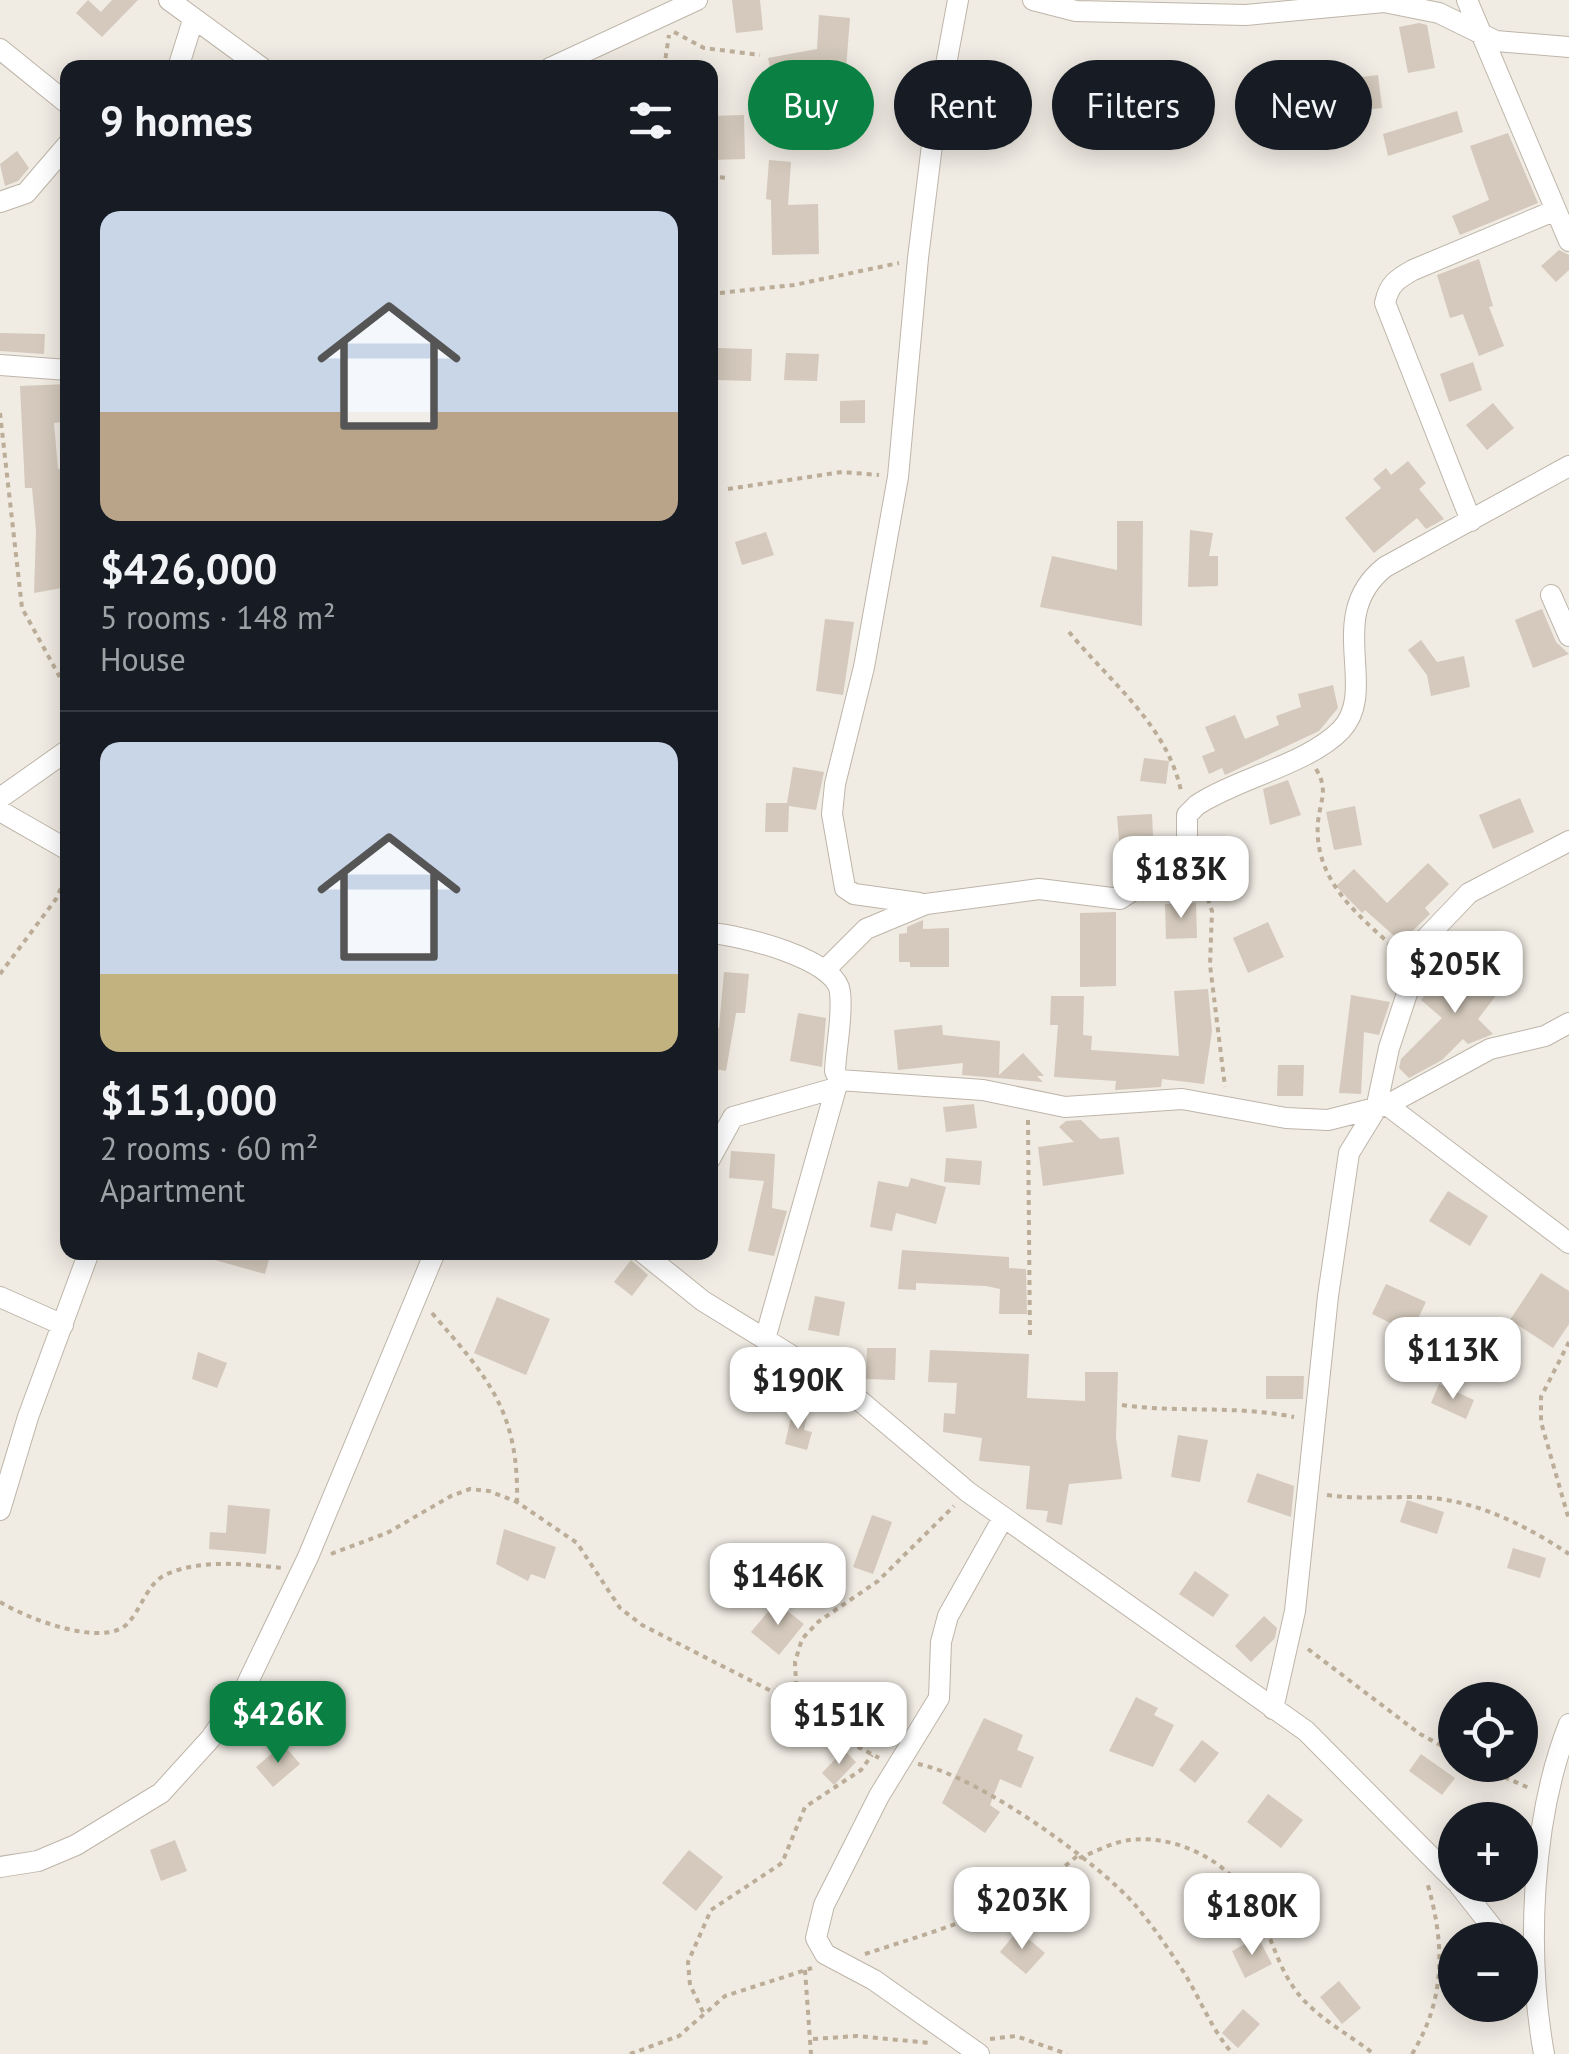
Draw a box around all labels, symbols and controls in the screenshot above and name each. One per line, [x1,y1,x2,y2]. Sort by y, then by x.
chip: Buy [748,60,874,150]
chip: Rent [894,60,1032,150]
chip: Filters [1052,60,1215,150]
chip: New [1235,60,1372,150]
text: 9 homes [100,93,253,148]
icon: filters [623,93,678,148]
icon: home [299,276,479,456]
text: $426,000 [100,541,277,596]
text: 5 rooms · 148 m² [100,596,336,638]
text: House [100,638,186,680]
icon: home [299,807,479,987]
pin: $183K [1111,836,1251,921]
text: $183K [1135,847,1227,889]
pin: $205K [1385,931,1525,1016]
text: $205K [1409,942,1501,984]
text: $151,000 [100,1072,277,1127]
text: 2 rooms · 60 m² [100,1127,318,1169]
text: Apartment [100,1169,245,1211]
pin: $113K [1383,1317,1523,1402]
text: $113K [1407,1328,1499,1370]
pin: $190K [728,1347,868,1432]
text: $190K [752,1358,844,1400]
pin: $146K [708,1543,848,1628]
text: $146K [732,1554,824,1596]
pin: $426K [208,1681,348,1766]
pin: $151K [769,1682,909,1767]
map controls [1438,1682,1538,2022]
button: locate [1438,1682,1538,1782]
text: $426K [232,1692,324,1734]
text: $151K [793,1693,885,1735]
button: + [1438,1802,1538,1902]
pin: $203K [952,1867,1092,1952]
pin: $180K [1182,1873,1322,1958]
text: $203K [976,1878,1068,1920]
text: $180K [1206,1884,1298,1926]
button: − [1438,1922,1538,2022]

